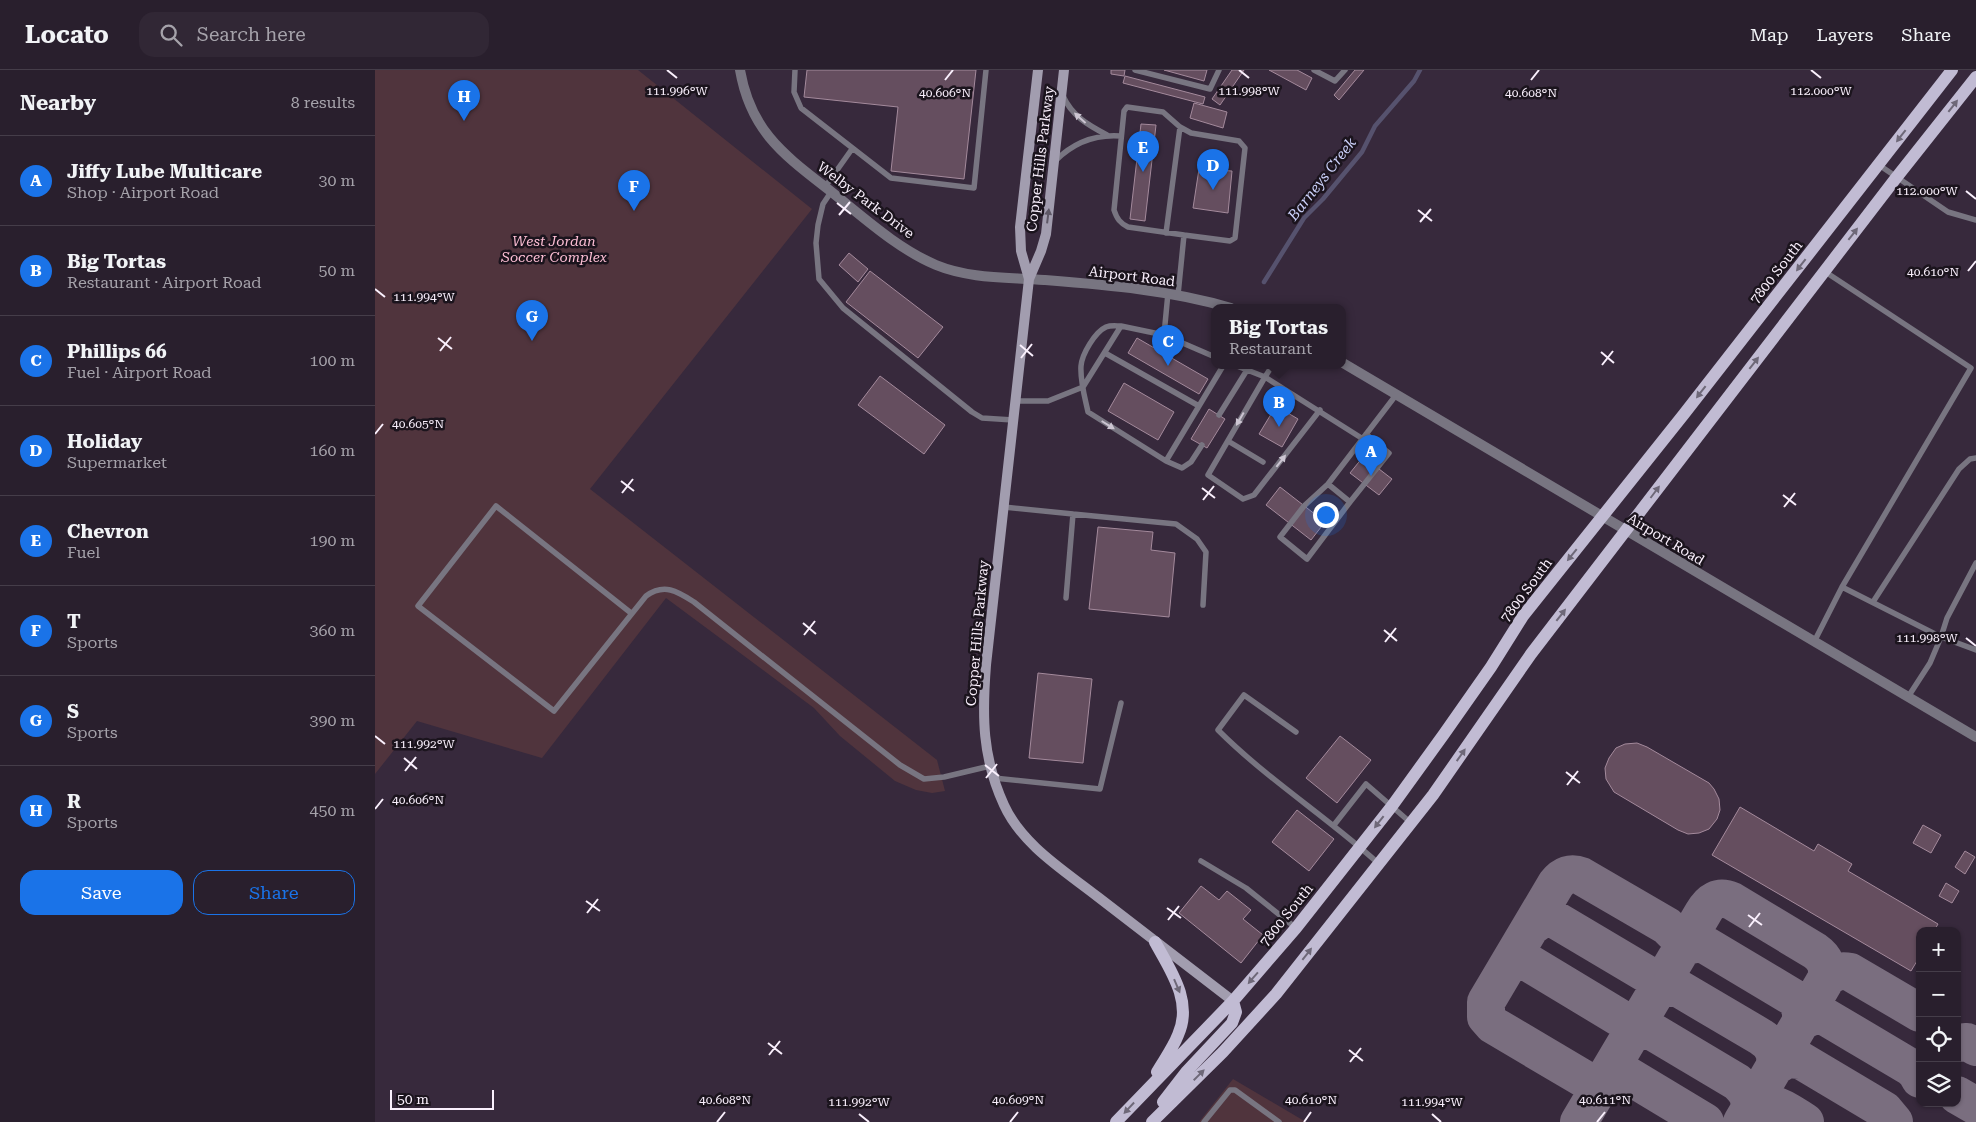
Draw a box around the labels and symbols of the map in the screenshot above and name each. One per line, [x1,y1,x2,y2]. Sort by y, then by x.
pin: H [448,80,480,121]
text: 111.996°W [646,84,709,98]
text: 111.998°W [1218,84,1281,98]
text: 112.000°W [1790,84,1853,98]
street label: Copper Hills Parkway [1023,85,1057,233]
text: 40.606°N [919,86,971,100]
text: 40.608°N [1505,86,1557,100]
one-way arrow [1948,100,1959,113]
one-way arrow [1074,113,1087,124]
one-way arrow [1896,129,1907,142]
pin: E [1127,131,1159,172]
water label: Barneys Creek [1283,133,1361,225]
pin: D [1197,149,1229,190]
street label: Welby Park Drive [814,158,918,242]
pin: F [618,170,650,211]
text: 112.000°W [1896,184,1959,198]
one-way arrow [1044,207,1052,223]
one-way arrow [1848,227,1858,241]
park label: West Jordan Soccer Complex [500,233,607,265]
street label: 7800 South [1746,237,1806,307]
one-way arrow [1796,258,1807,271]
street label: Airport Road [1088,263,1176,289]
text: 40.610°N [1907,265,1959,279]
text: 111.994°W [393,290,456,304]
pin: G [516,300,548,341]
pin: C [1152,325,1184,366]
one-way arrow [1749,356,1759,370]
pin: B [1263,386,1295,427]
one-way arrow [1696,386,1707,399]
one-way arrow [1236,413,1245,426]
text: 40.605°N [392,417,444,431]
one-way arrow [1101,420,1114,429]
pin: A [1355,435,1387,476]
one-way arrow [1275,454,1286,467]
one-way arrow [1650,486,1661,499]
your location [1313,502,1339,528]
street label: Airport Road [1625,510,1707,568]
one-way arrow [1566,548,1577,561]
street label: 7800 South [1497,555,1555,625]
street label: Copper Hills Parkway [963,559,991,707]
one-way arrow [1555,609,1566,622]
text: 111.998°W [1896,631,1959,645]
text: 111.992°W [393,737,456,751]
one-way arrow [1456,748,1466,762]
text: 40.606°N [392,793,444,807]
one-way arrow [1374,815,1384,829]
street label: 7800 South [1256,881,1316,949]
one-way arrow [1302,948,1313,961]
one-way arrow [1248,972,1259,984]
one-way arrow [1174,979,1182,993]
one-way arrow [1193,1070,1205,1082]
scale bar [390,1087,494,1110]
text: 40.608°N [699,1093,751,1107]
text: 40.609°N [992,1093,1044,1107]
text: 40.610°N [1285,1093,1337,1107]
text: 40.611°N [1579,1093,1631,1107]
text: 111.992°W [828,1095,891,1109]
text: 111.994°W [1401,1095,1464,1109]
one-way arrow [1123,1102,1135,1114]

